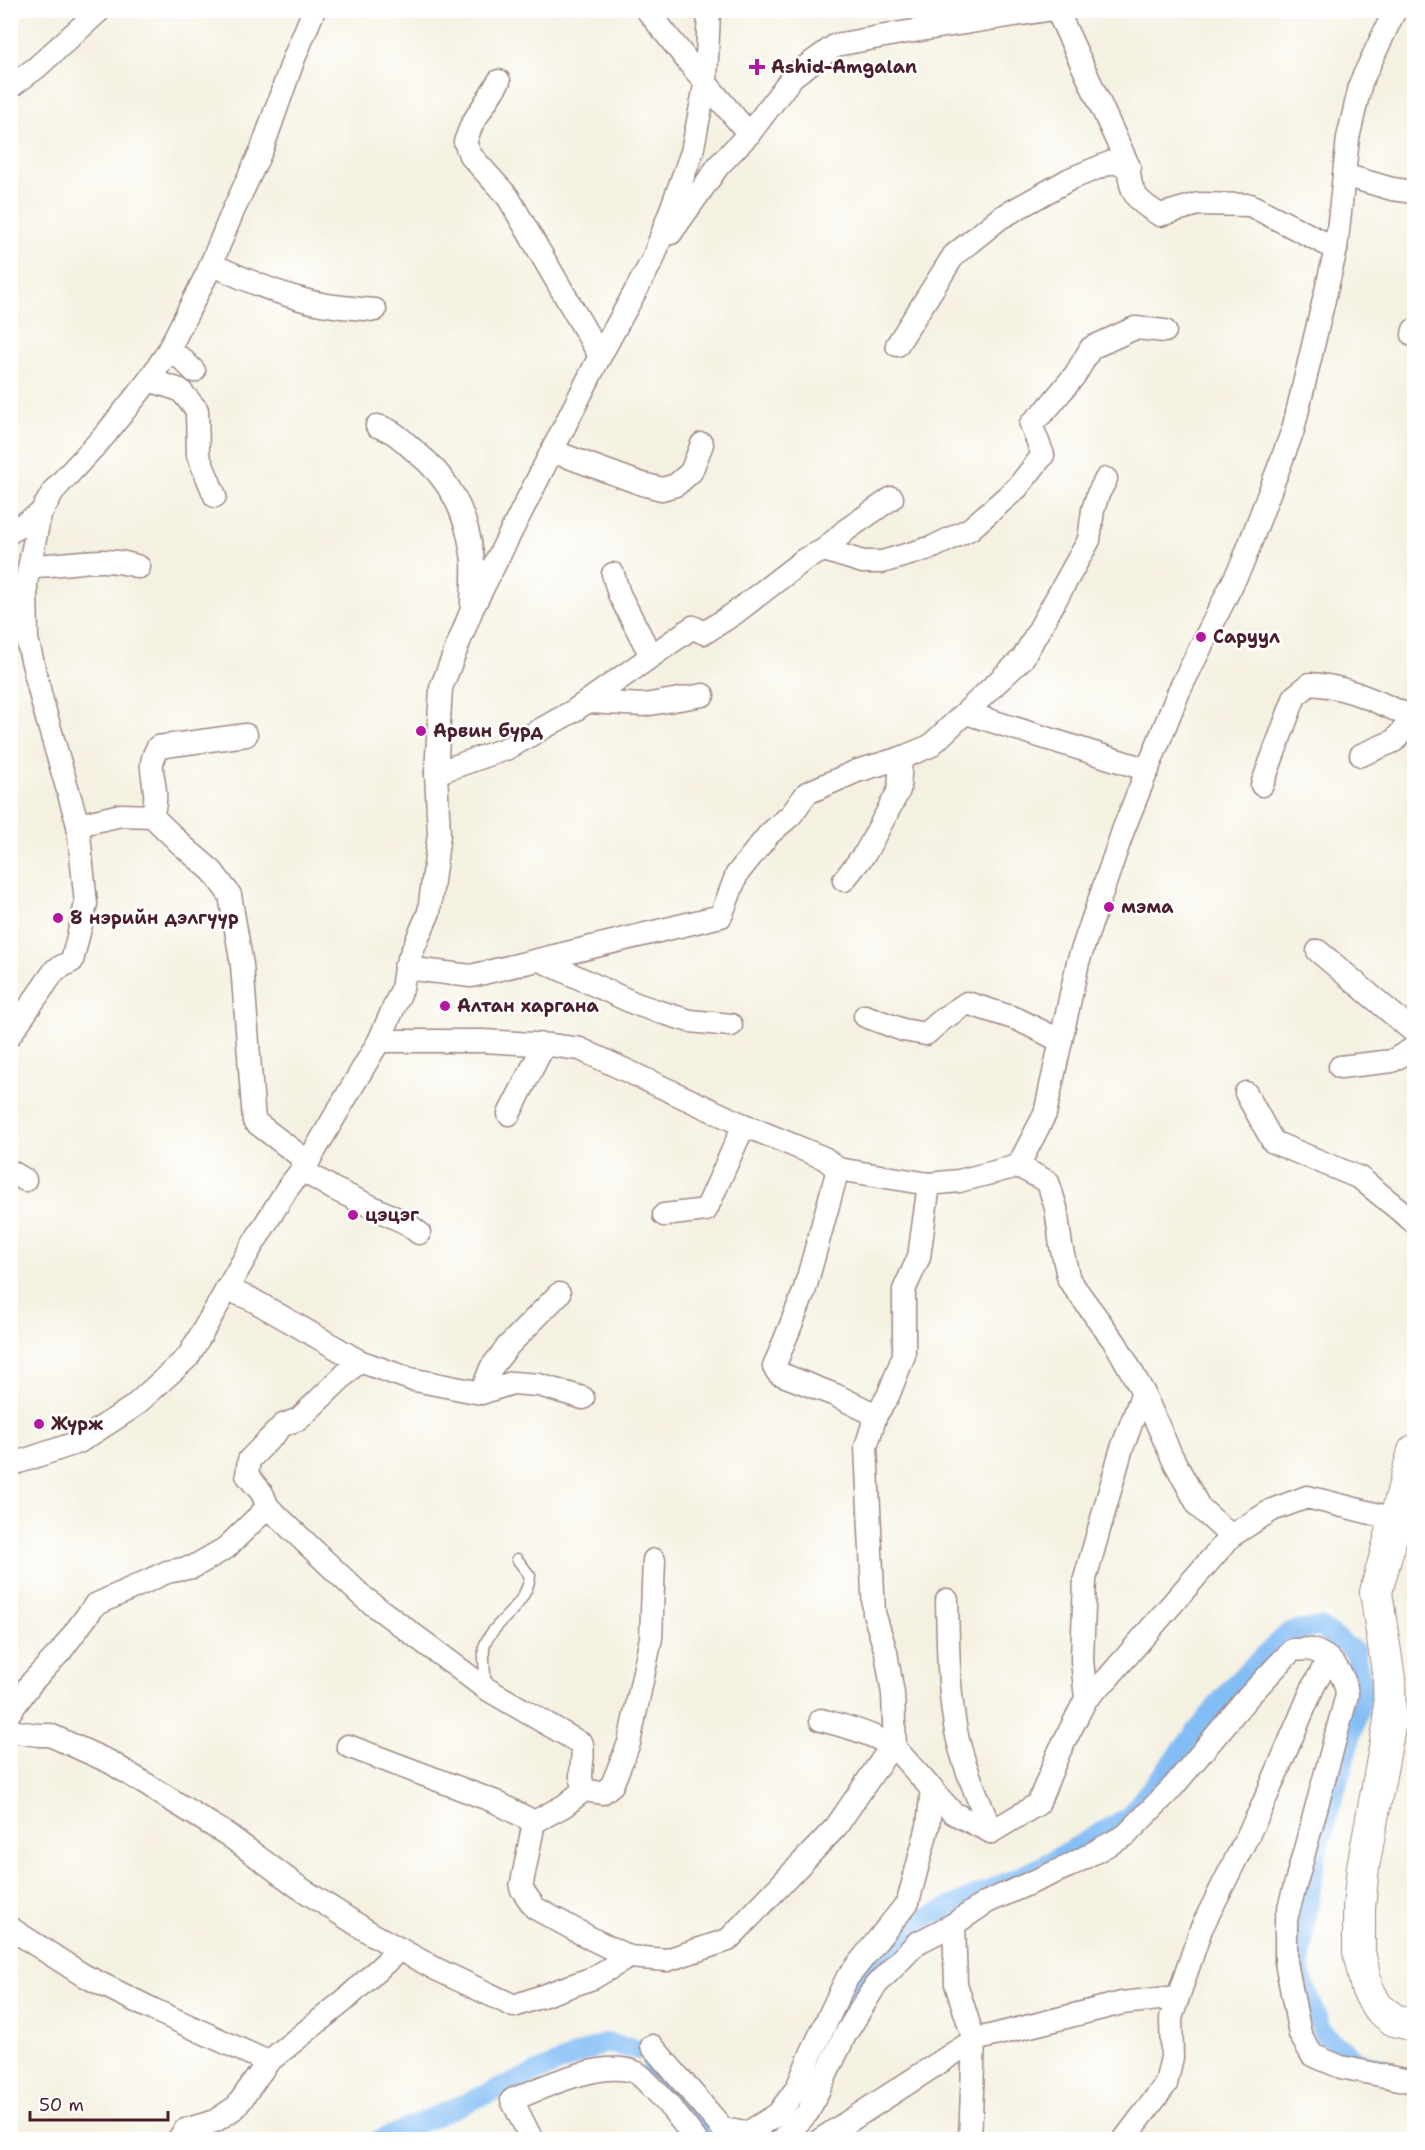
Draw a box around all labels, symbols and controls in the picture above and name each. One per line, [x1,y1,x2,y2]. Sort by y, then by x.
place label: Ashid-Amgalan [771,55,917,79]
marker: Ashid-Amgalan [748,58,766,76]
place label: Саруул [1213,625,1280,649]
marker: Саруул [1194,630,1208,644]
place label: Арвин бүрд [433,719,544,743]
marker: Арвин бүрд [414,724,428,738]
place label: мэма [1121,895,1174,919]
marker: мэма [1102,900,1116,914]
place label: 8 нэрийн дэлгүүр [70,906,239,930]
marker: 8 нэрийн дэлгүүр [51,911,65,925]
place label: Алтан харгана [457,994,599,1018]
marker: Алтан харгана [438,999,452,1013]
place label: цэцэг [365,1203,420,1227]
marker: цэцэг [346,1208,360,1222]
place label: Жүрж [51,1412,104,1436]
marker: Жүрж [32,1417,46,1431]
scale bar [30,2084,168,2122]
text: 50 m [39,2093,84,2117]

